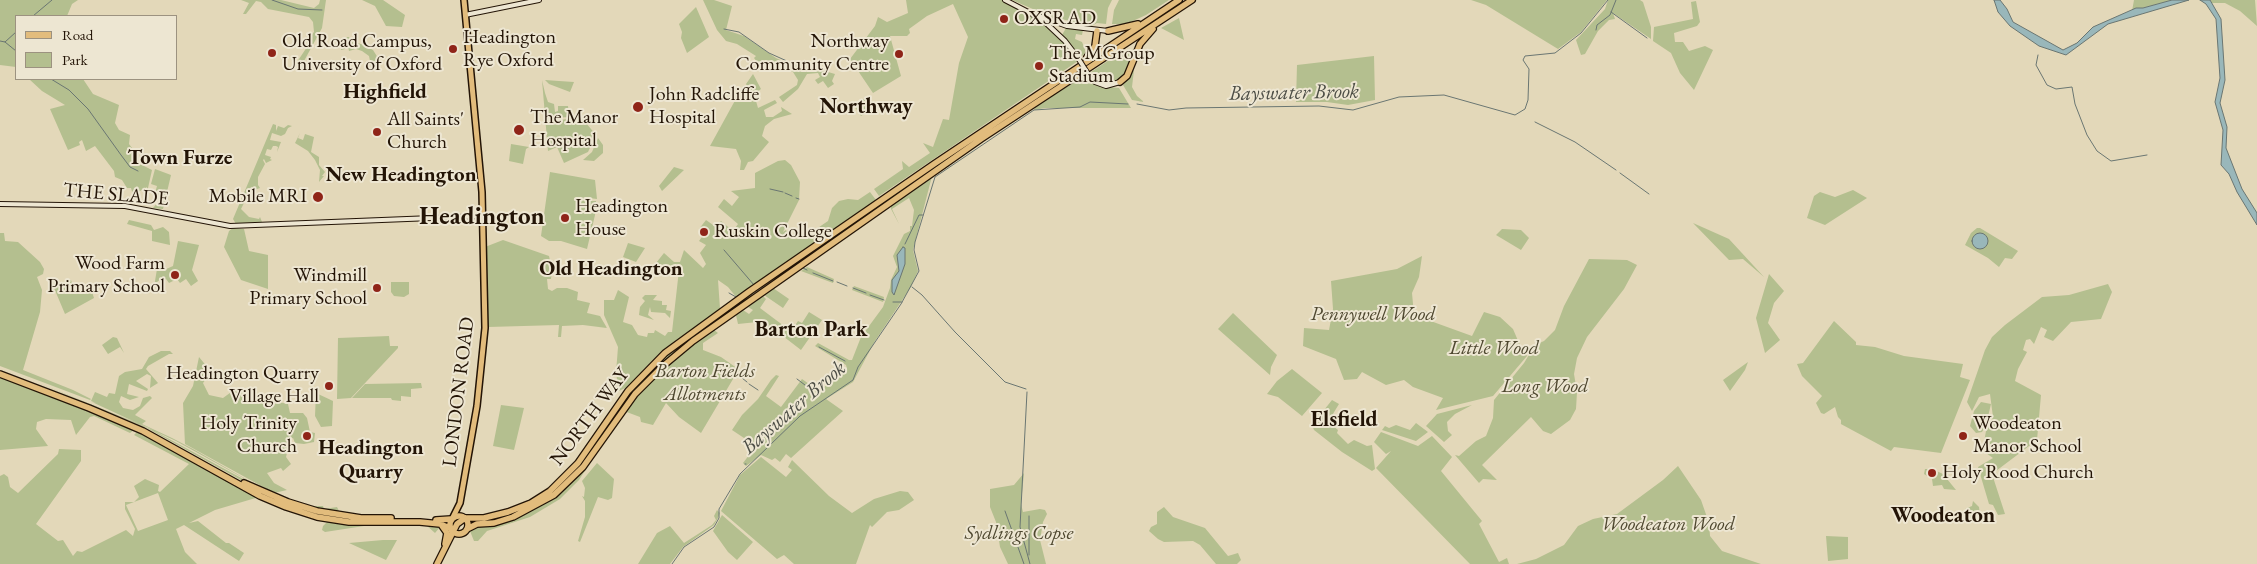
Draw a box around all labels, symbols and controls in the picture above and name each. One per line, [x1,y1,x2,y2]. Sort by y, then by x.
place label: OXSRAD [1014,7,1096,31]
marker: OXSRAD [998,13,1010,25]
legend [15,15,178,80]
text: Road [62,25,93,44]
place label: Headington Rye Oxford [463,26,556,73]
place label: Old Road Campus, University of Oxford [282,30,442,77]
place label: Northway Community Centre [735,30,889,77]
place label: The MGroup Stadium [1049,42,1155,89]
marker: Headington Rye Oxford [447,43,459,55]
marker: Old Road Campus, University of Oxford [266,47,278,59]
marker: Northway Community Centre [893,48,905,60]
text: Park [62,50,88,69]
marker: The MGroup Stadium [1033,60,1045,72]
district label: Highfield [343,79,427,105]
water label: Bayswater Brook [1229,79,1359,107]
place label: John Radcliffe Hospital [649,83,759,130]
district label: Northway [819,94,913,120]
marker: John Radcliffe Hospital [631,100,645,114]
place label: The Manor Hospital [530,106,618,153]
place label: All Saints' Church [387,108,464,155]
marker: The Manor Hospital [512,123,526,137]
marker: All Saints' Church [371,126,383,138]
district label: Town Furze [128,145,232,171]
district label: New Headington [325,162,477,188]
street label: THE SLADE [62,178,170,212]
place label: Mobile MRI [209,185,307,209]
marker: Mobile MRI [311,190,325,204]
place label: Headington House [575,195,668,242]
district label: Headington [419,202,545,232]
marker: Headington House [559,212,571,224]
place label: Ruskin College [714,220,832,244]
marker: Ruskin College [698,226,710,238]
place label: Wood Farm Primary School [47,252,165,299]
district label: Old Headington [539,256,683,282]
place label: Windmill Primary School [249,264,367,311]
marker: Wood Farm Primary School [169,269,181,281]
marker: Windmill Primary School [371,282,383,294]
park label: Pennywell Wood [1310,303,1436,327]
street label: LONDON ROAD [438,316,480,468]
district label: Barton Park [754,317,868,343]
park label: Little Wood [1449,337,1539,361]
water label: Bayswater Brook [737,356,851,460]
park label: Barton Fields Allotments [655,360,755,407]
place label: Headington Quarry Village Hall [166,362,319,409]
street label: NORTH WAY [545,363,635,471]
park label: Long Wood [1502,375,1588,399]
marker: Headington Quarry Village Hall [323,380,335,392]
district label: Elsfield [1310,407,1378,433]
place label: Holy Trinity Church [200,412,297,459]
place label: Woodeaton Manor School [1973,412,2082,459]
marker: Holy Trinity Church [301,430,313,442]
marker: Woodeaton Manor School [1957,430,1969,442]
district label: Headington Quarry [318,435,424,485]
place label: Holy Rood Church [1942,461,2094,485]
marker: Holy Rood Church [1926,467,1938,479]
district label: Woodeaton [1891,503,1995,529]
park label: Woodeaton Wood [1601,513,1735,537]
park label: Sydlings Copse [965,522,1073,546]

